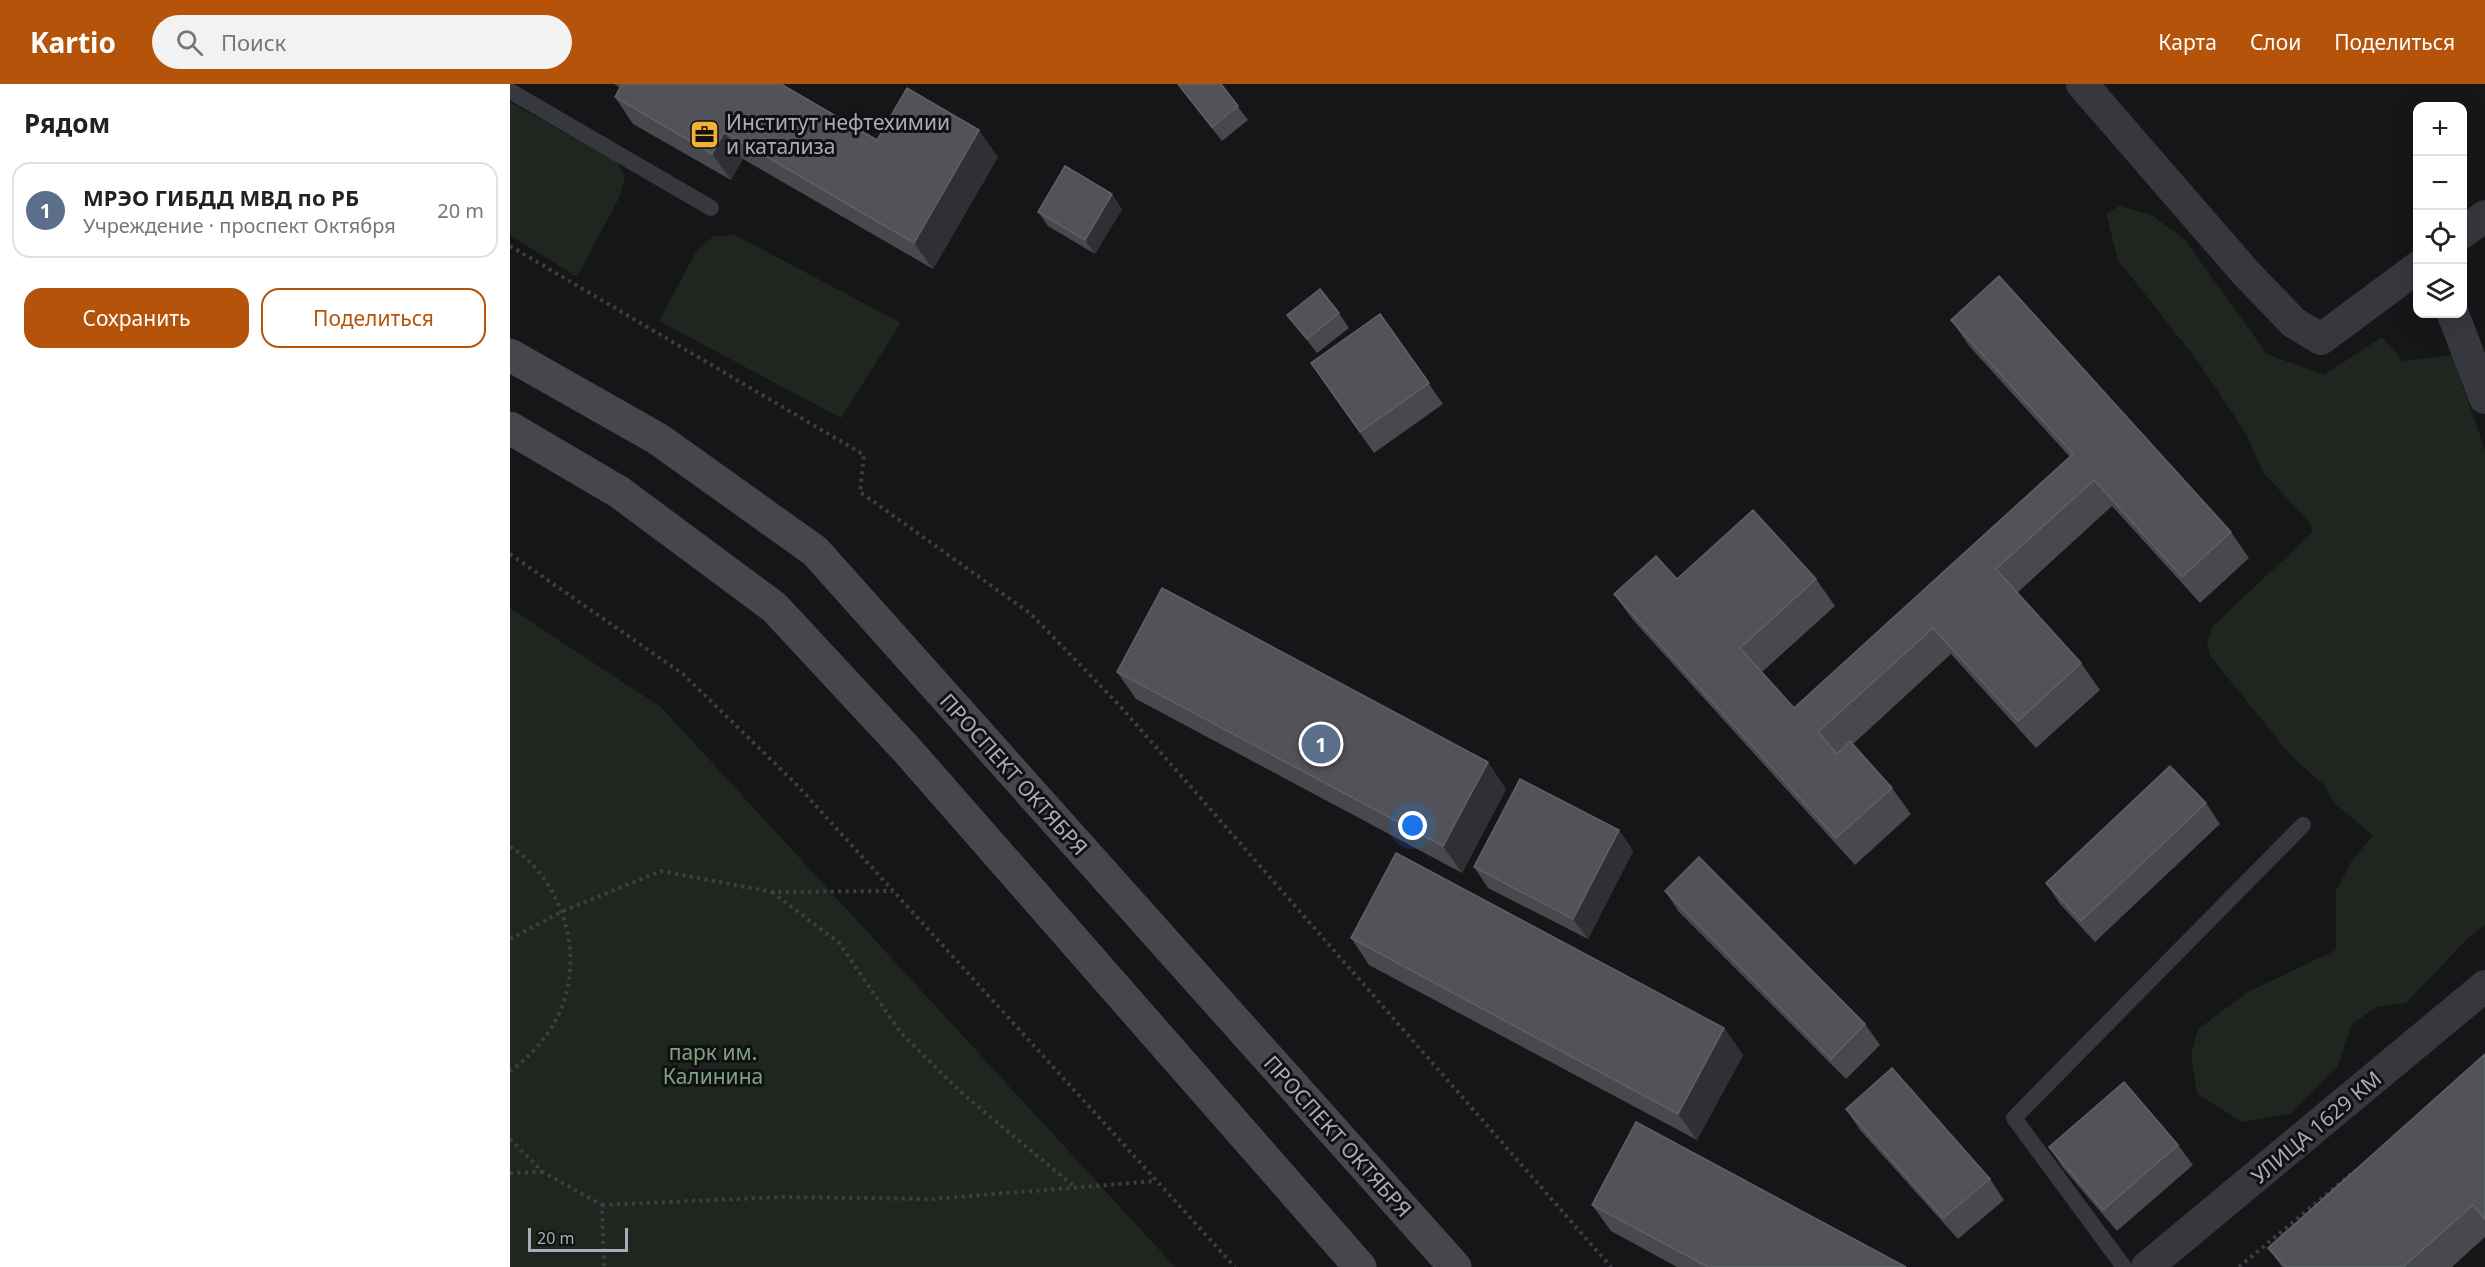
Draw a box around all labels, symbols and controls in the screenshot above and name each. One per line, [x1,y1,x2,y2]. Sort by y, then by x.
search box [152,15,572,69]
text: Kartio [30,23,116,61]
icon: search [173,26,206,59]
text: Поиск [221,27,286,57]
text: Карта [2158,28,2217,56]
text: Слои [2250,28,2301,56]
text: Поделиться [2334,28,2455,56]
map controls [2413,102,2467,318]
button: + [2413,102,2467,156]
text: Рядом [24,105,110,141]
place label: Институт нефтехимии и катализа [726,108,950,160]
office icon: Институт нефтехимии и катализа [689,118,721,150]
button: − [2413,156,2467,210]
text: МРЭО ГИБДД МВД по РБ [83,182,359,212]
text: 1 [40,197,51,224]
text: 20 m [437,197,484,224]
button: locate [2413,210,2467,264]
text: Учреждение · проспект Октября [83,212,396,239]
button: layers [2413,264,2467,318]
button: Сохранить [24,288,249,348]
button: Поделиться [261,288,486,348]
street label: ПРОСПЕКТ ОКТЯБРЯ [934,687,1094,861]
pin: 1 [1302,722,1340,766]
your location [1398,811,1427,840]
park label: парк им. Калинина [663,1038,763,1090]
street label: ПРОСПЕКТ ОКТЯБРЯ [1258,1049,1418,1223]
street label: УЛИЦА 1629 КМ [2245,1064,2387,1190]
scale bar [528,1225,628,1252]
text: 20 m [537,1227,574,1249]

